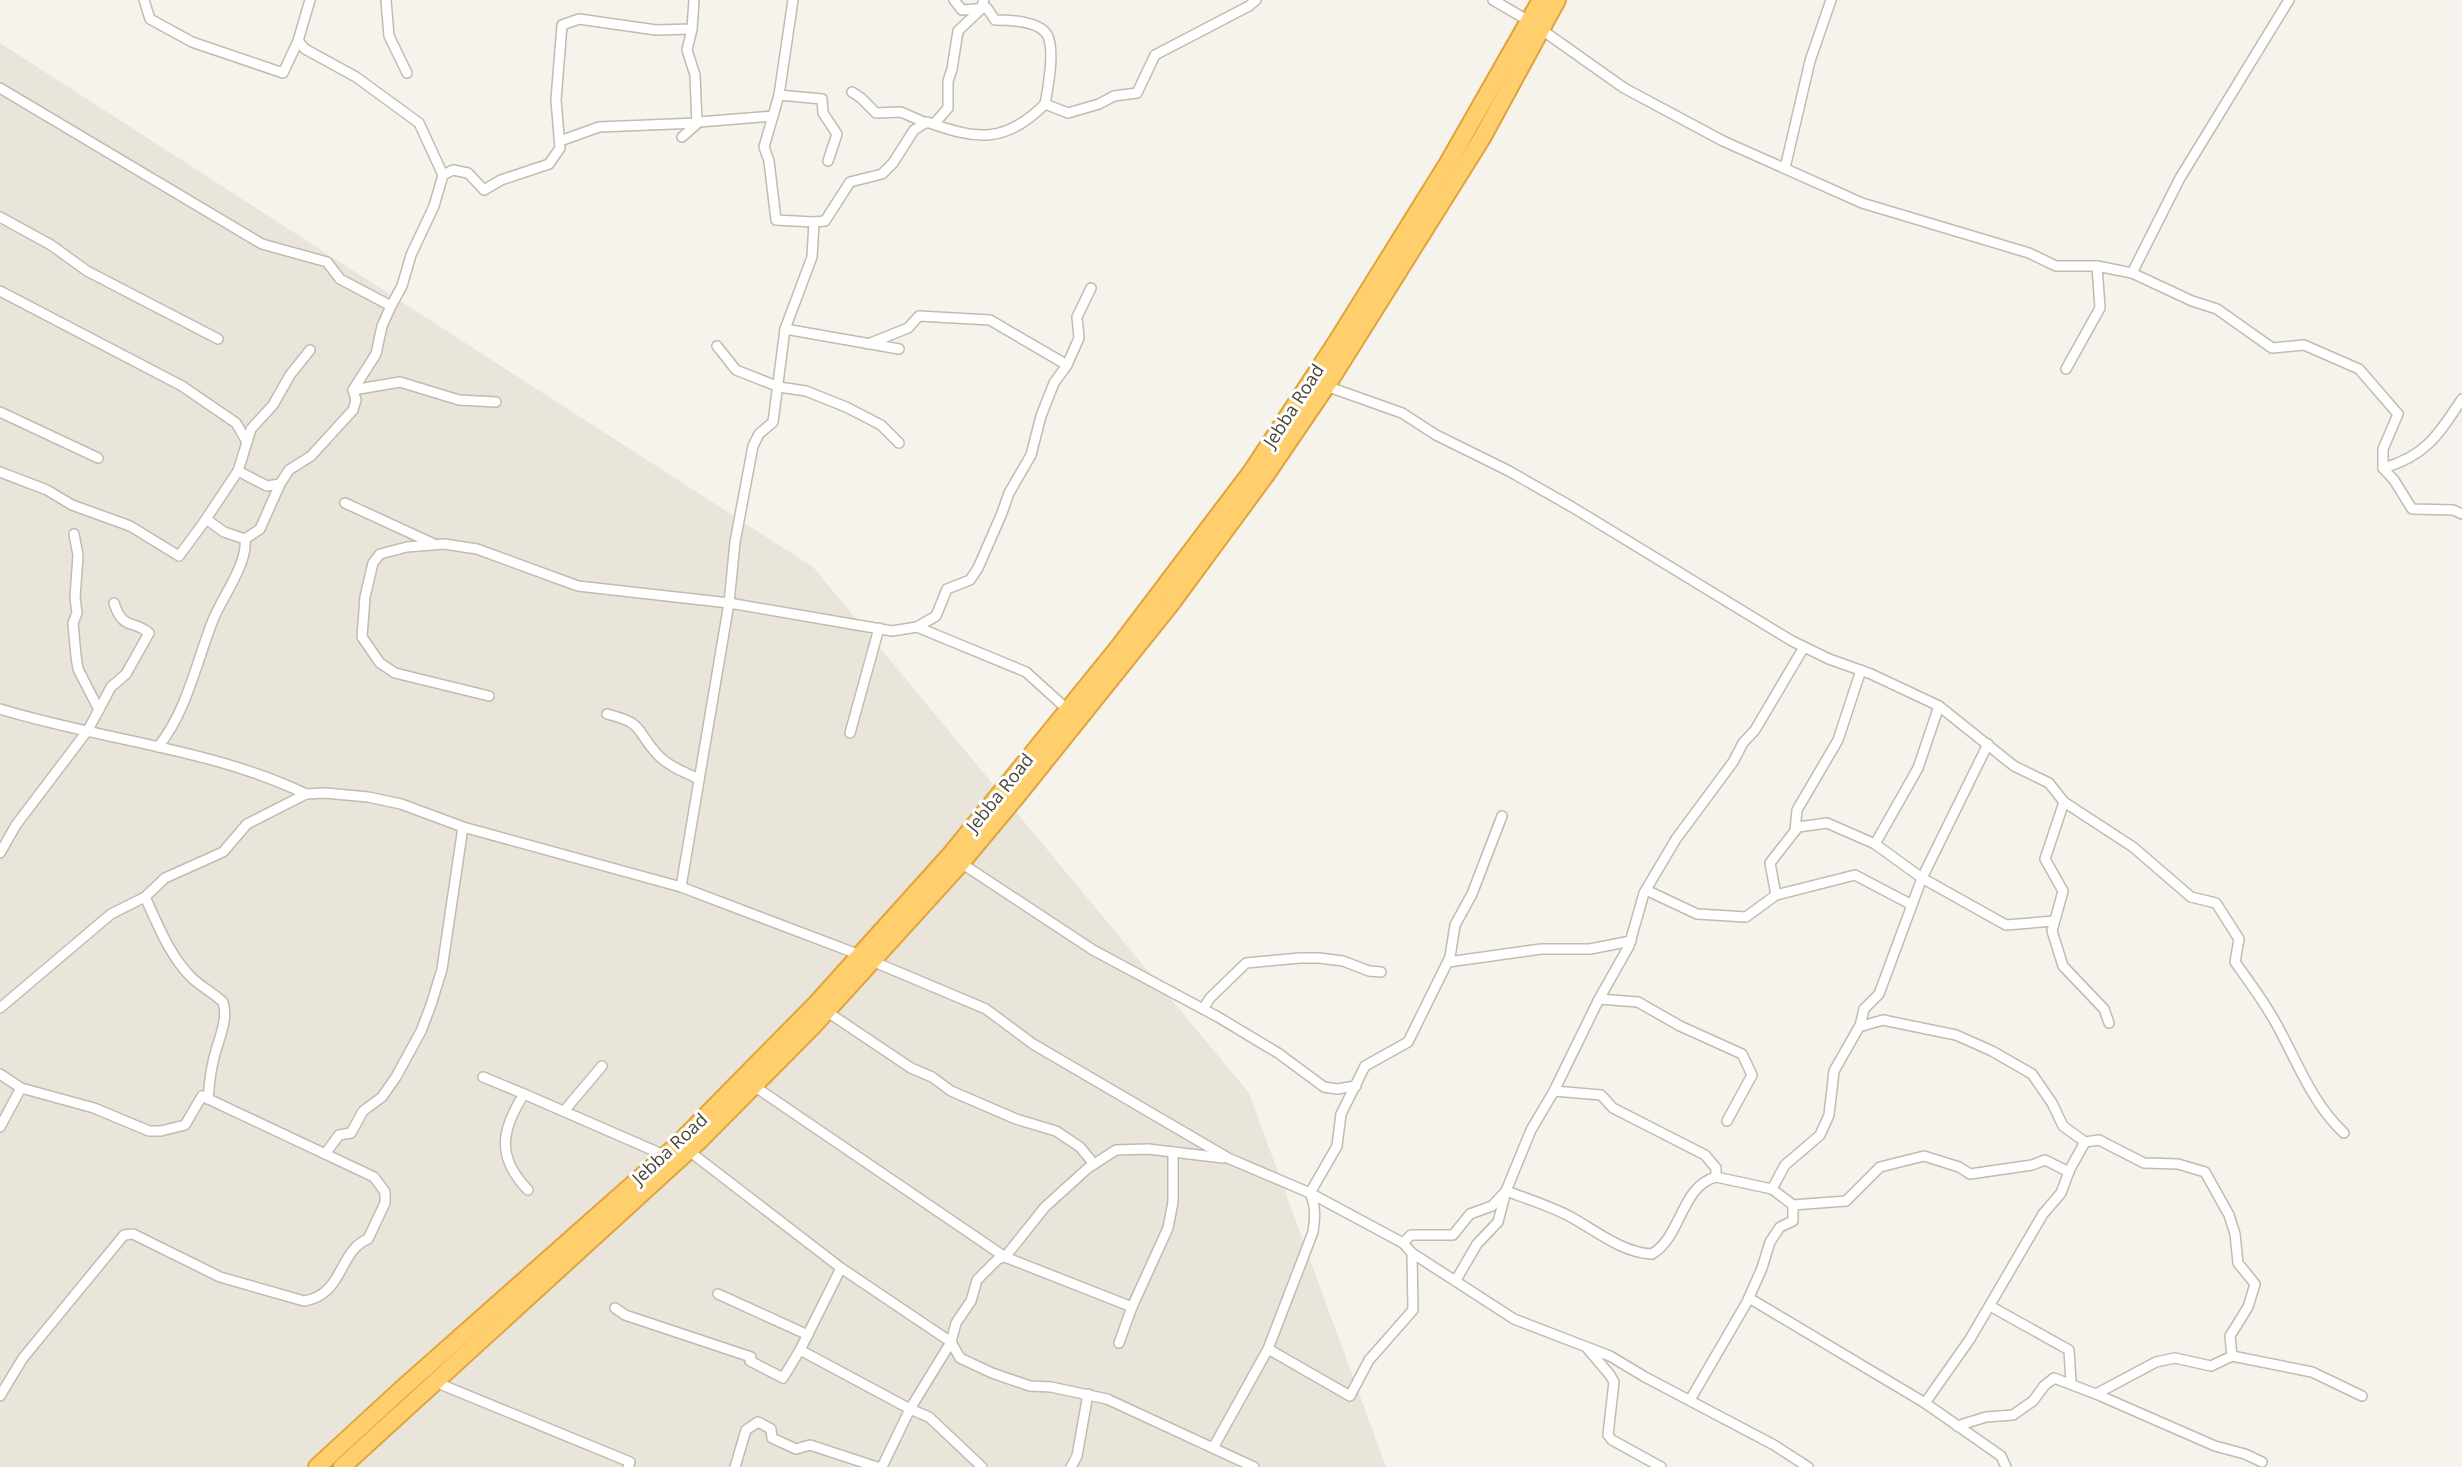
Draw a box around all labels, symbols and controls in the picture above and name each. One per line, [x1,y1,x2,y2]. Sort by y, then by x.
street label: Jebba Road [1256,359,1329,453]
street label: Jebba Road [959,748,1038,838]
street label: Jebba Road [625,1107,712,1191]

